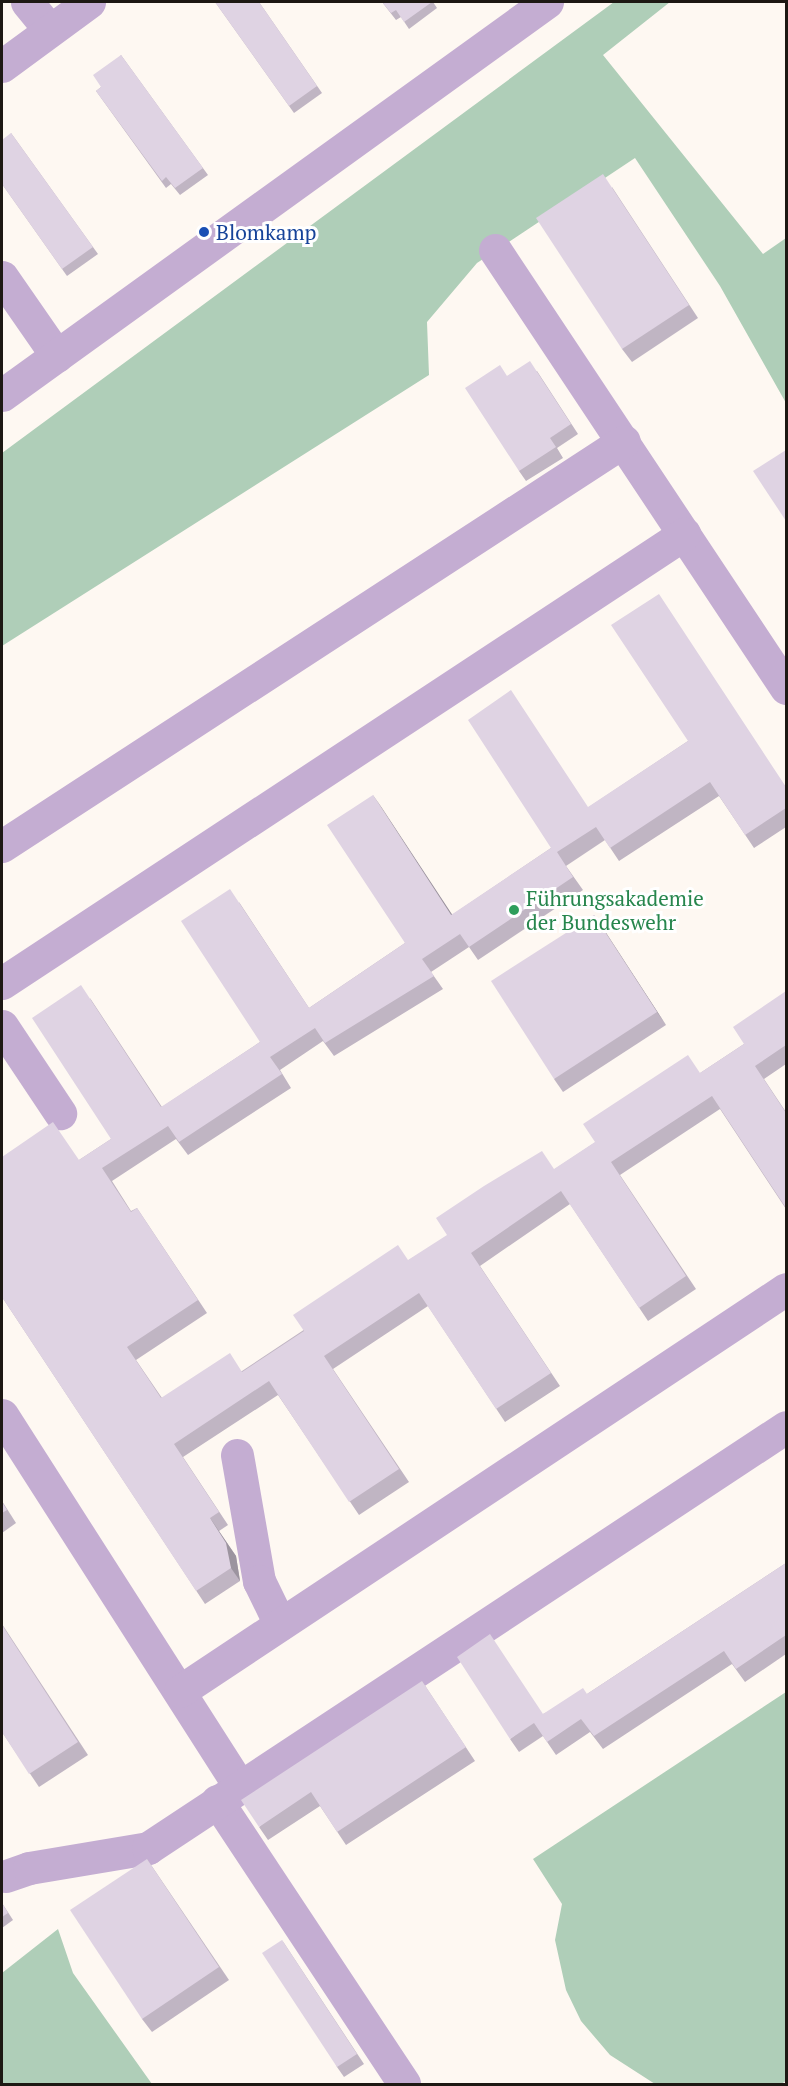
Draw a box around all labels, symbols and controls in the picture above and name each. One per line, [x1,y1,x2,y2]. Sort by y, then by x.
place label: Blomkamp [216,219,316,245]
marker: Blomkamp [197,225,211,239]
place label: Führungsakademie der Bundeswehr [526,885,704,935]
marker: Führungsakademie der Bundeswehr [507,903,521,917]

